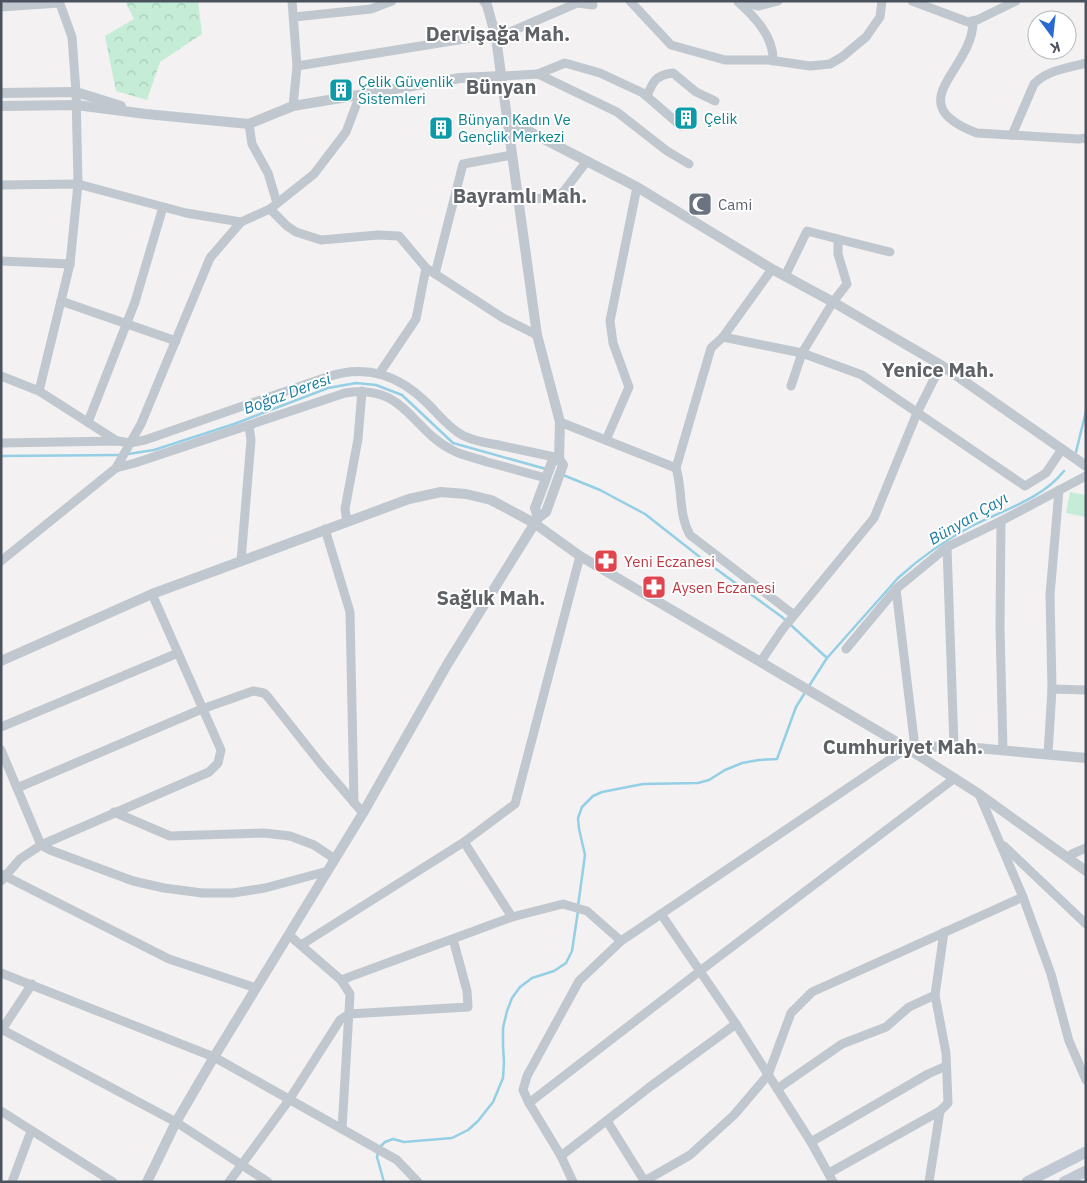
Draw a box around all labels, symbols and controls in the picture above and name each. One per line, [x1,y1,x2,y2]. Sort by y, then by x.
north arrow [1027,10,1077,60]
district label: Dervişağa Mah. [426,20,570,47]
text: K [1048,38,1062,58]
place label: Çelik Güvenlik Sistemleri [358,72,454,108]
district label: Bünyan [466,73,536,100]
building icon: Çelik Güvenlik Sistemleri [328,77,354,103]
building icon: Çelik [673,105,699,131]
place label: Çelik [704,109,737,128]
place label: Bünyan Kadın Ve Gençlik Merkezi [458,110,571,146]
building icon: Bünyan Kadın Ve Gençlik Merkezi [428,115,454,141]
district label: Bayramlı Mah. [453,182,587,209]
mosque icon: Cami [687,191,713,217]
place label: Cami [718,195,752,214]
district label: Yenice Mah. [882,356,994,383]
water label: Boğaz Deresi [241,368,334,418]
water label: Bünyan Çayı [925,487,1011,549]
pharmacy icon: Yeni Eczanesi [593,548,619,574]
place label: Yeni Eczanesi [624,552,715,571]
pharmacy icon: Aysen Eczanesi [641,574,667,600]
place label: Aysen Eczanesi [672,578,775,597]
district label: Sağlık Mah. [436,584,546,611]
district label: Cumhuriyet Mah. [823,733,983,760]

